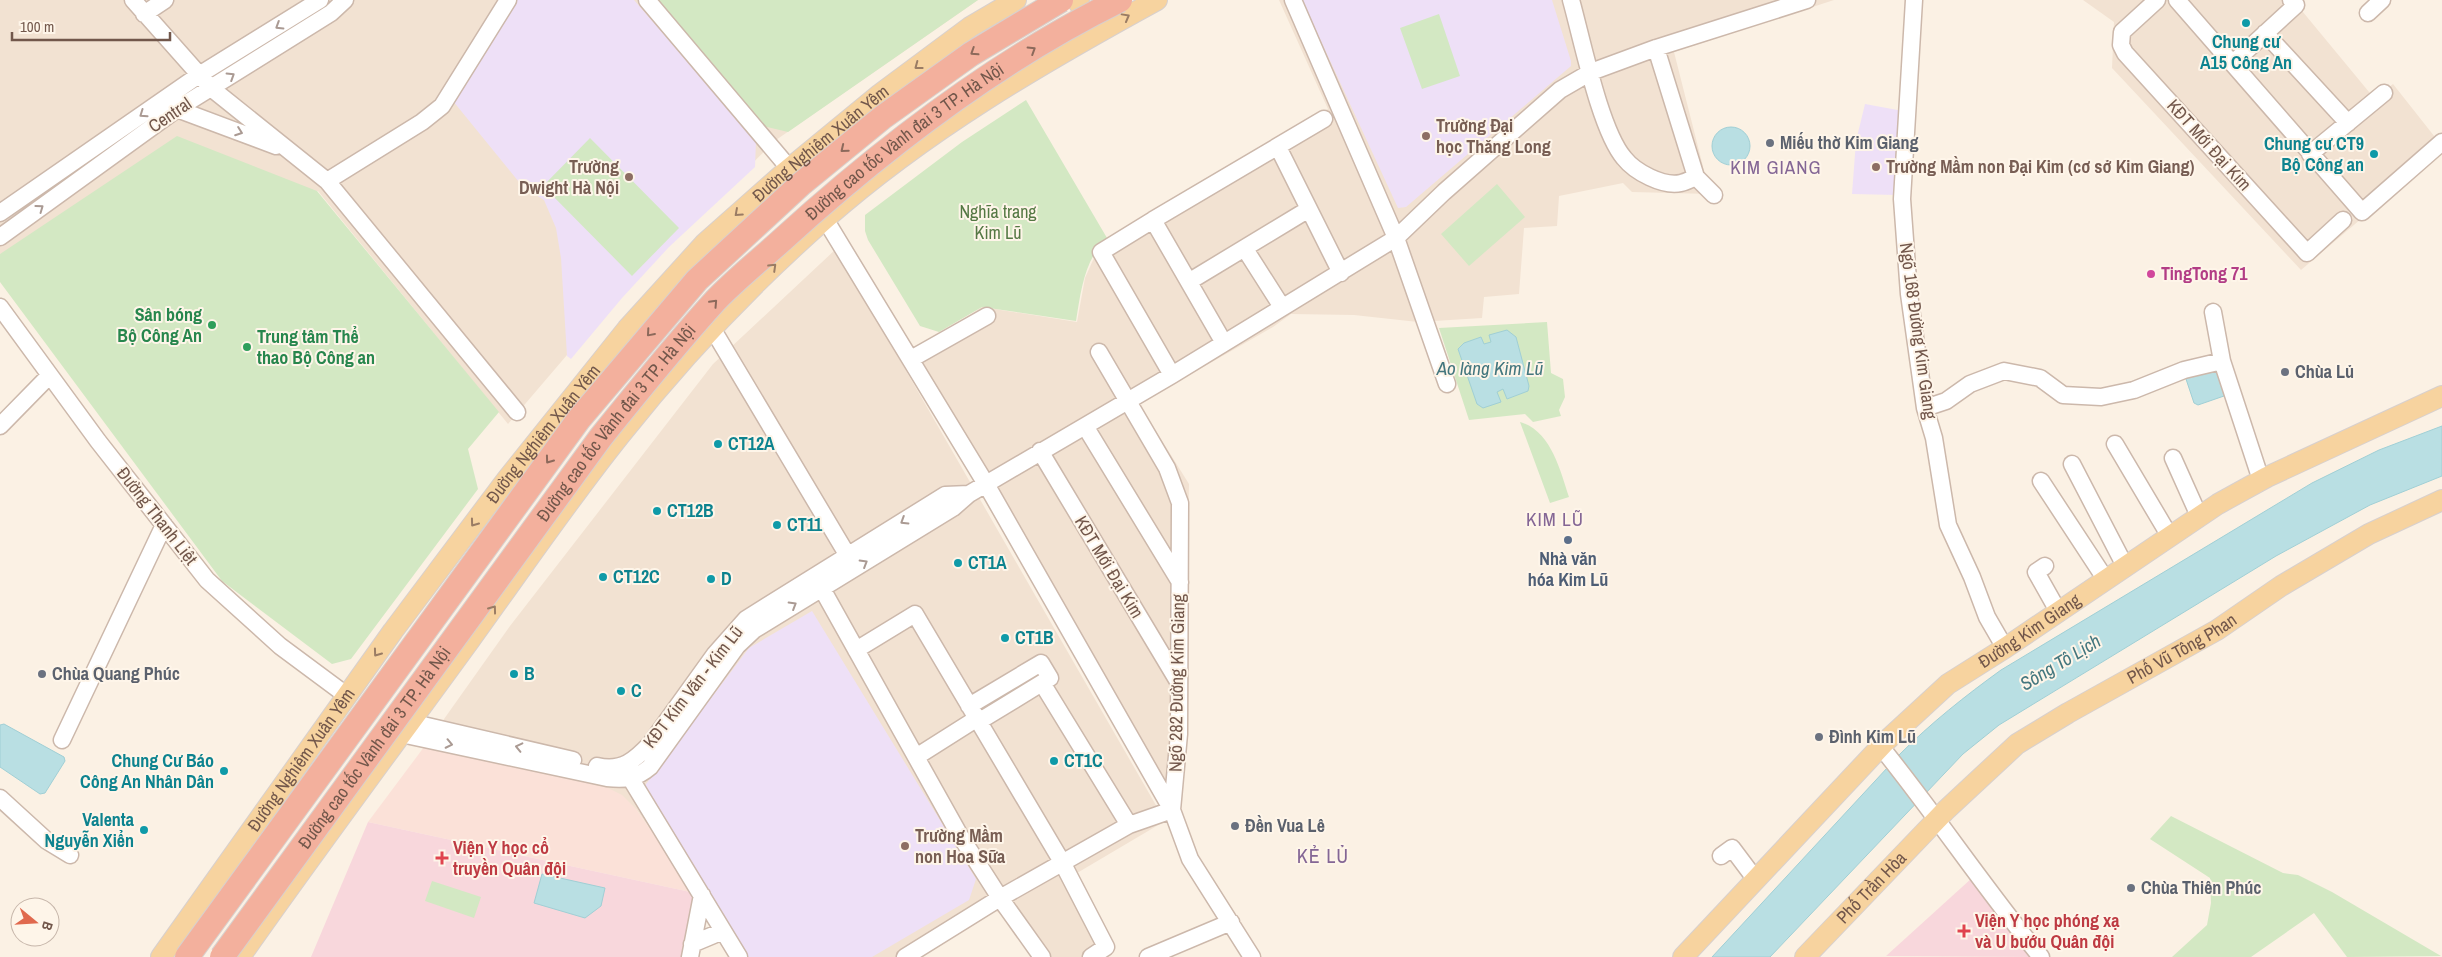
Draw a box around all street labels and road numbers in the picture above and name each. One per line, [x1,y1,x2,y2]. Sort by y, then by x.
street label: Đường cao tốc Vành đai 3 TP. Hà Nội [799,56,1008,226]
street label: Đường Nghiêm Xuân Yêm [747,79,894,207]
street label: Central [143,91,196,138]
street label: KĐT Mới Đại Kim [2161,93,2257,196]
street label: Ngõ 168 Đường Kim Giang [1894,241,1943,422]
street label: Đường cao tốc Vành đai 3 TP. Hà Nội [530,318,701,526]
street label: Đường Nghiêm Xuân Yêm [480,359,606,508]
street label: Đường Thanh Liệt [111,462,204,570]
street label: KĐT Mới Đại Kim [1069,511,1150,623]
street label: Đường Kim Giang [1973,587,2086,674]
street label: Ngõ 282 Đường Kim Giang [1162,593,1191,772]
street label: Phố Vũ Tông Phan [2122,607,2241,690]
street label: KĐT Kim Văn - Kim Lũ [637,620,748,753]
street label: Đường cao tốc Vành đai 3 TP. Hà Nội [292,641,456,854]
street label: Đường Nghiêm Xuân Yêm [241,683,361,836]
street label: Phố Trần Hòa [1831,846,1912,929]

